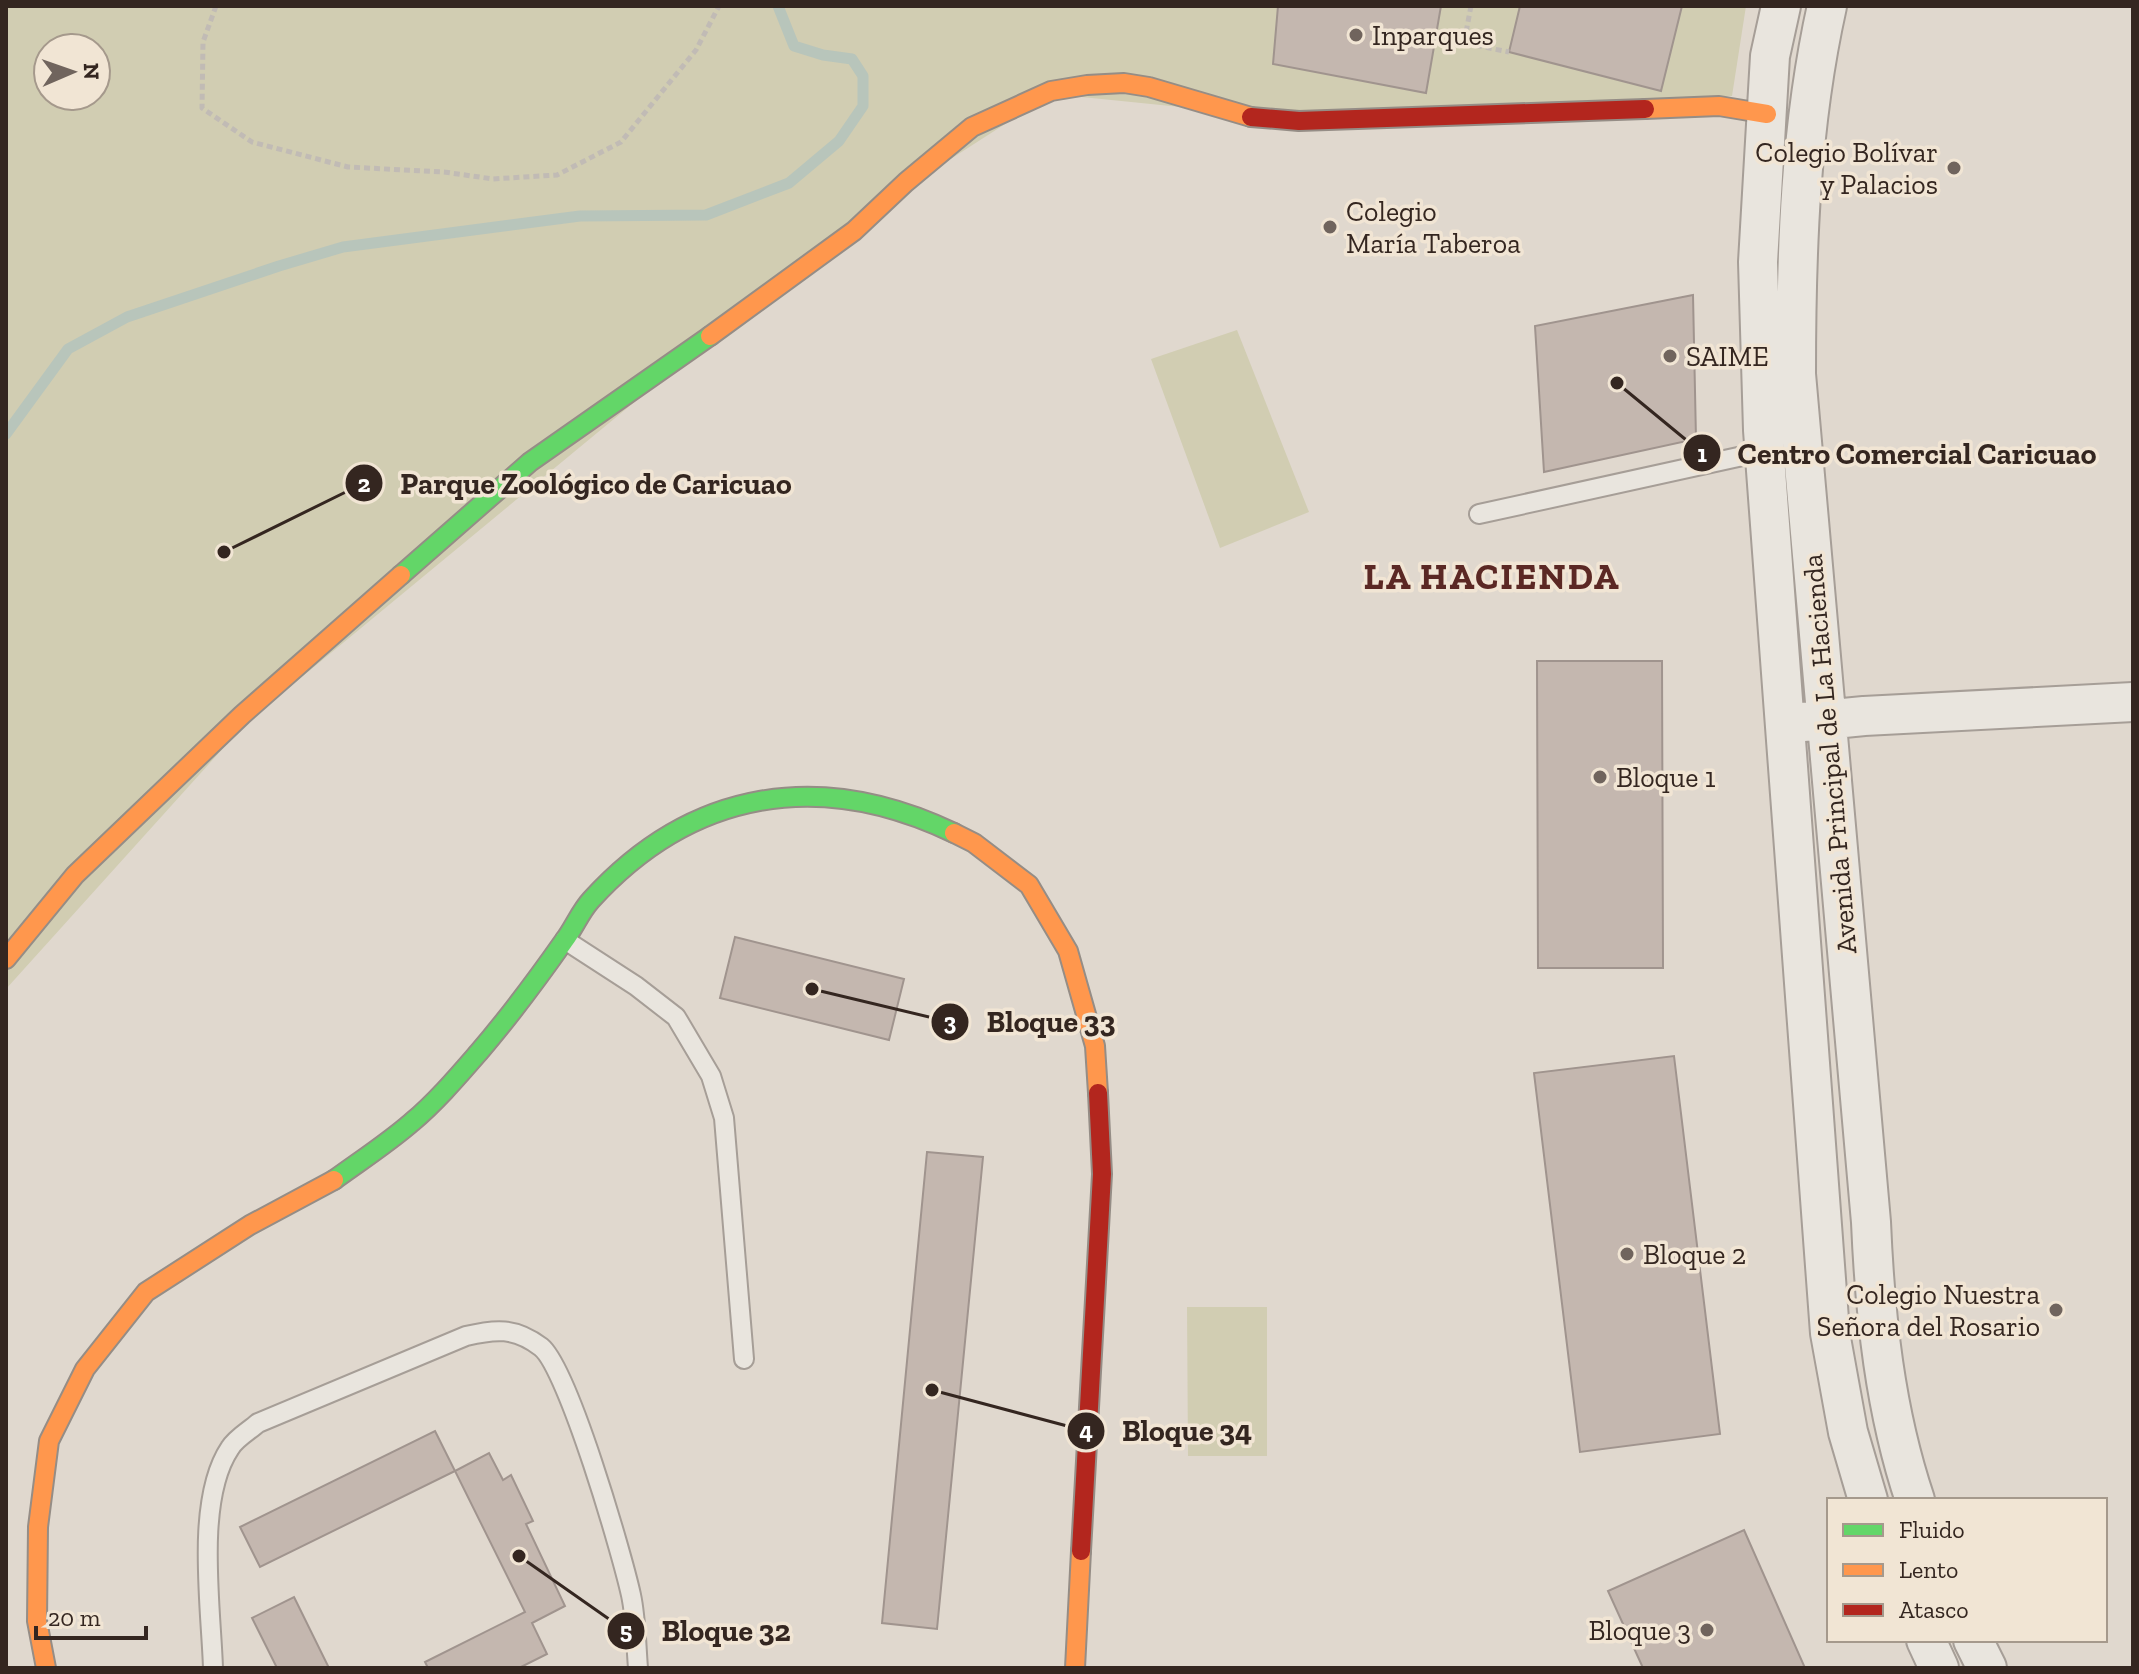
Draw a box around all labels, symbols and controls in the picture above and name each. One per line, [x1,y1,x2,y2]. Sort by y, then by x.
place label: Inparques [1372,19,1494,52]
marker: Inparques [1347,26,1365,44]
north arrow [32,32,112,112]
text: N [78,62,105,80]
place label: Colegio Bolívar y Palacios [1755,136,1938,201]
marker: Colegio Bolívar y Palacios [1945,159,1963,177]
place label: Colegio María Taberoa [1346,195,1521,260]
marker: Colegio María Taberoa [1321,218,1339,236]
place label: SAIME [1686,340,1769,373]
marker: SAIME [1661,347,1679,365]
callout: Centro Comercial Caricuao [1682,426,2113,480]
text: Centro Comercial Caricuao [1738,436,2097,472]
text: 1 [1697,439,1707,468]
callout: Parque Zoológico de Caricuao [344,456,807,510]
text: Parque Zoológico de Caricuao [400,466,792,502]
text: 2 [358,469,371,498]
street label: Avenida Principal de La Hacienda [1796,552,1863,955]
district label: LA HACIENDA [1364,555,1620,598]
place label: Bloque 1 [1616,761,1716,794]
marker: Bloque 1 [1591,768,1609,786]
callout: Bloque 33 [930,995,1131,1049]
text: Bloque 33 [986,1004,1116,1040]
text: 3 [944,1007,957,1036]
place label: Bloque 2 [1643,1238,1746,1271]
marker: Bloque 2 [1618,1245,1636,1263]
place label: Colegio Nuestra Señora del Rosario [1816,1278,2040,1343]
marker: Colegio Nuestra Señora del Rosario [2047,1301,2065,1319]
callout: Bloque 34 [1066,1404,1268,1458]
text: Bloque 34 [1122,1413,1252,1449]
text: 4 [1079,1416,1093,1445]
legend [1827,1498,2107,1642]
text: Fluido [1899,1515,1964,1544]
text: Lento [1899,1555,1958,1584]
scale bar [36,1590,146,1640]
text: Atasco [1899,1595,1969,1624]
text: 20 m [48,1603,101,1632]
callout: Bloque 32 [606,1604,807,1658]
text: Bloque 32 [661,1613,791,1649]
place label: Bloque 3 [1589,1614,1691,1647]
text: 5 [620,1616,632,1645]
marker: Bloque 3 [1698,1621,1716,1639]

